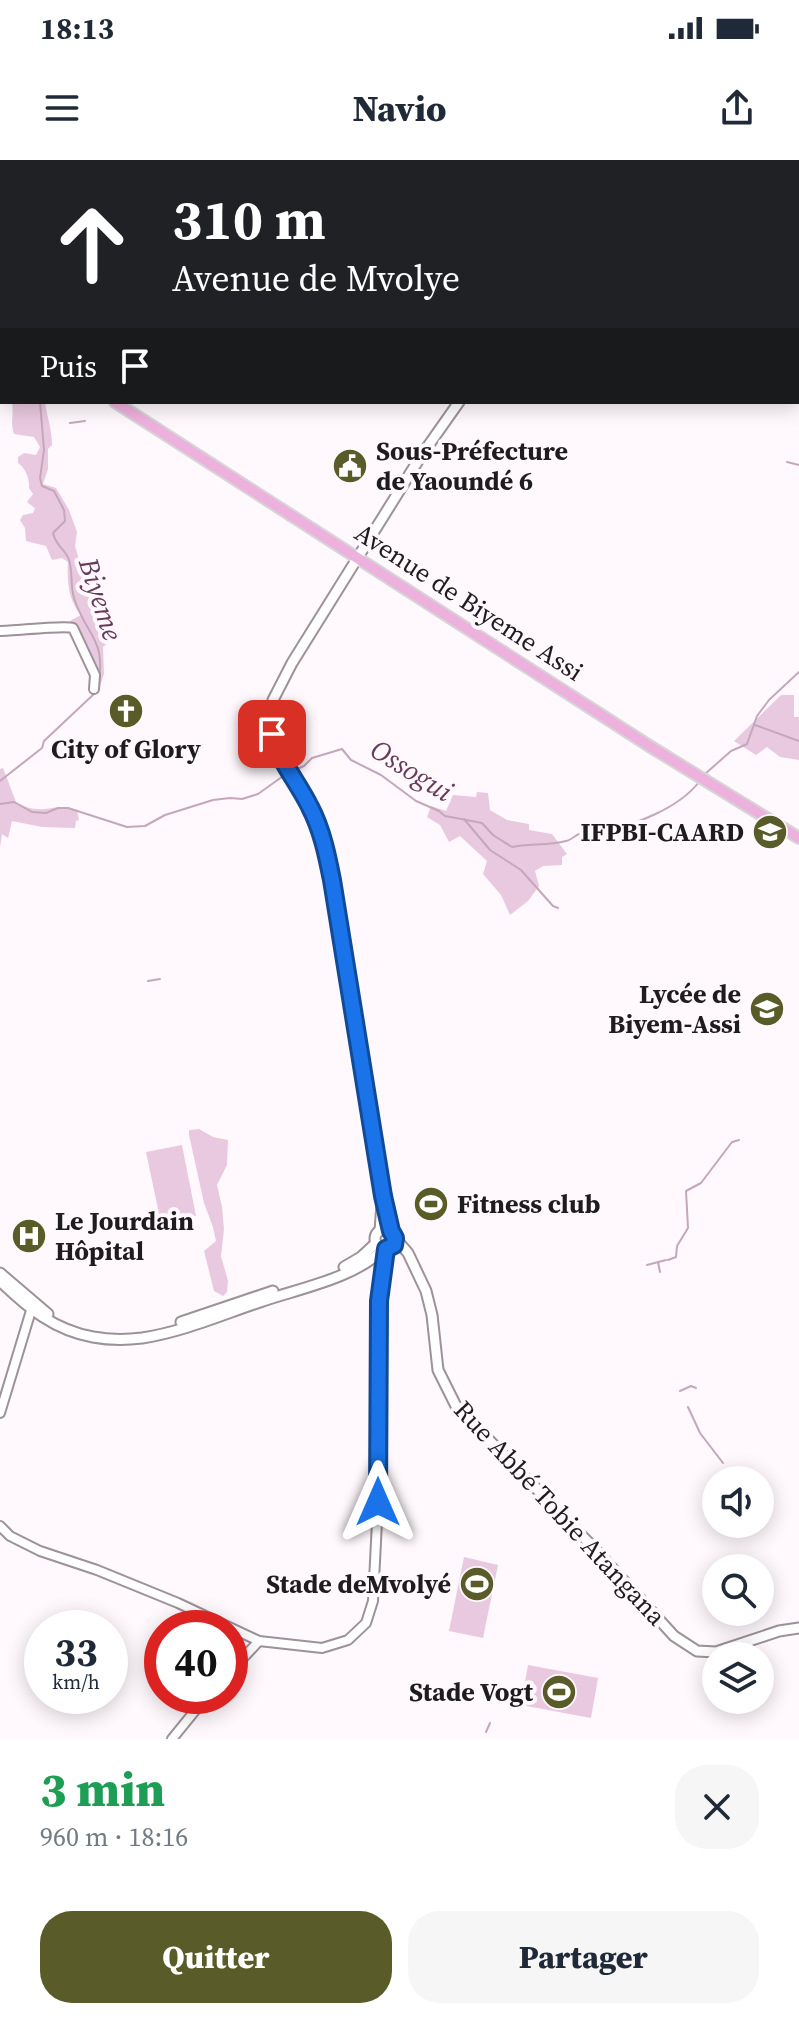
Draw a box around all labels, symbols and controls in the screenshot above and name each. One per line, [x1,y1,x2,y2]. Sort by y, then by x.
text: 18:13 [40,8,114,49]
text: Navio [352,84,447,133]
icon: menu [40,86,84,130]
icon: share [715,86,759,130]
text: 310 m [172,181,326,258]
icon: ahead [40,192,144,296]
text: Avenue de Mvolye [172,254,460,303]
icon: arrive [113,344,157,388]
text: Puis [40,346,97,387]
place label: Sous-Préfecture de Yaoundé 6 [376,433,568,499]
public building icon: Sous-Préfecture de Yaoundé 6 [331,447,369,485]
street label: Avenue de Biyeme Assi [348,515,590,689]
water label: Biyeme [70,552,132,646]
church icon: City of Glory [107,692,145,730]
pin [238,700,306,768]
icon: arrive [250,712,294,756]
water label: Ossogui [364,730,461,810]
place label: City of Glory [51,731,201,767]
school or university icon: IFPBI-CAARD [751,813,789,851]
place label: IFPBI-CAARD [580,814,744,850]
place label: Lycée de Biyem-Assi [608,976,741,1042]
school or university icon: Lycée de Biyem-Assi [748,990,786,1028]
sports icon: Fitness club [412,1185,450,1223]
place label: Fitness club [457,1186,601,1222]
place label: Le Jourdain Hôpital [55,1203,194,1269]
hospital icon: Le Jourdain Hôpital [10,1217,48,1255]
street label: Rue Abbé Tobie Atangana [446,1393,675,1634]
position arrow [336,1460,420,1544]
map controls [702,1466,774,1714]
button: sound [702,1466,774,1538]
button: search [702,1554,774,1626]
sports icon: Stade deMvolyé [458,1565,496,1603]
place label: Stade deMvolyé [266,1566,451,1602]
speed limit sign: 40 [144,1610,248,1714]
text: 33 [54,1625,98,1679]
button: layers [702,1642,774,1714]
text: km/h [52,1668,100,1696]
sports icon: Stade Vogt [540,1673,578,1711]
place label: Stade Vogt [409,1674,534,1710]
text: 3 min [40,1756,165,1822]
button: close [675,1765,759,1849]
text: 960 m · 18:16 [40,1819,188,1855]
button: Quitter [40,1911,392,2003]
button: Partager [408,1911,759,2003]

